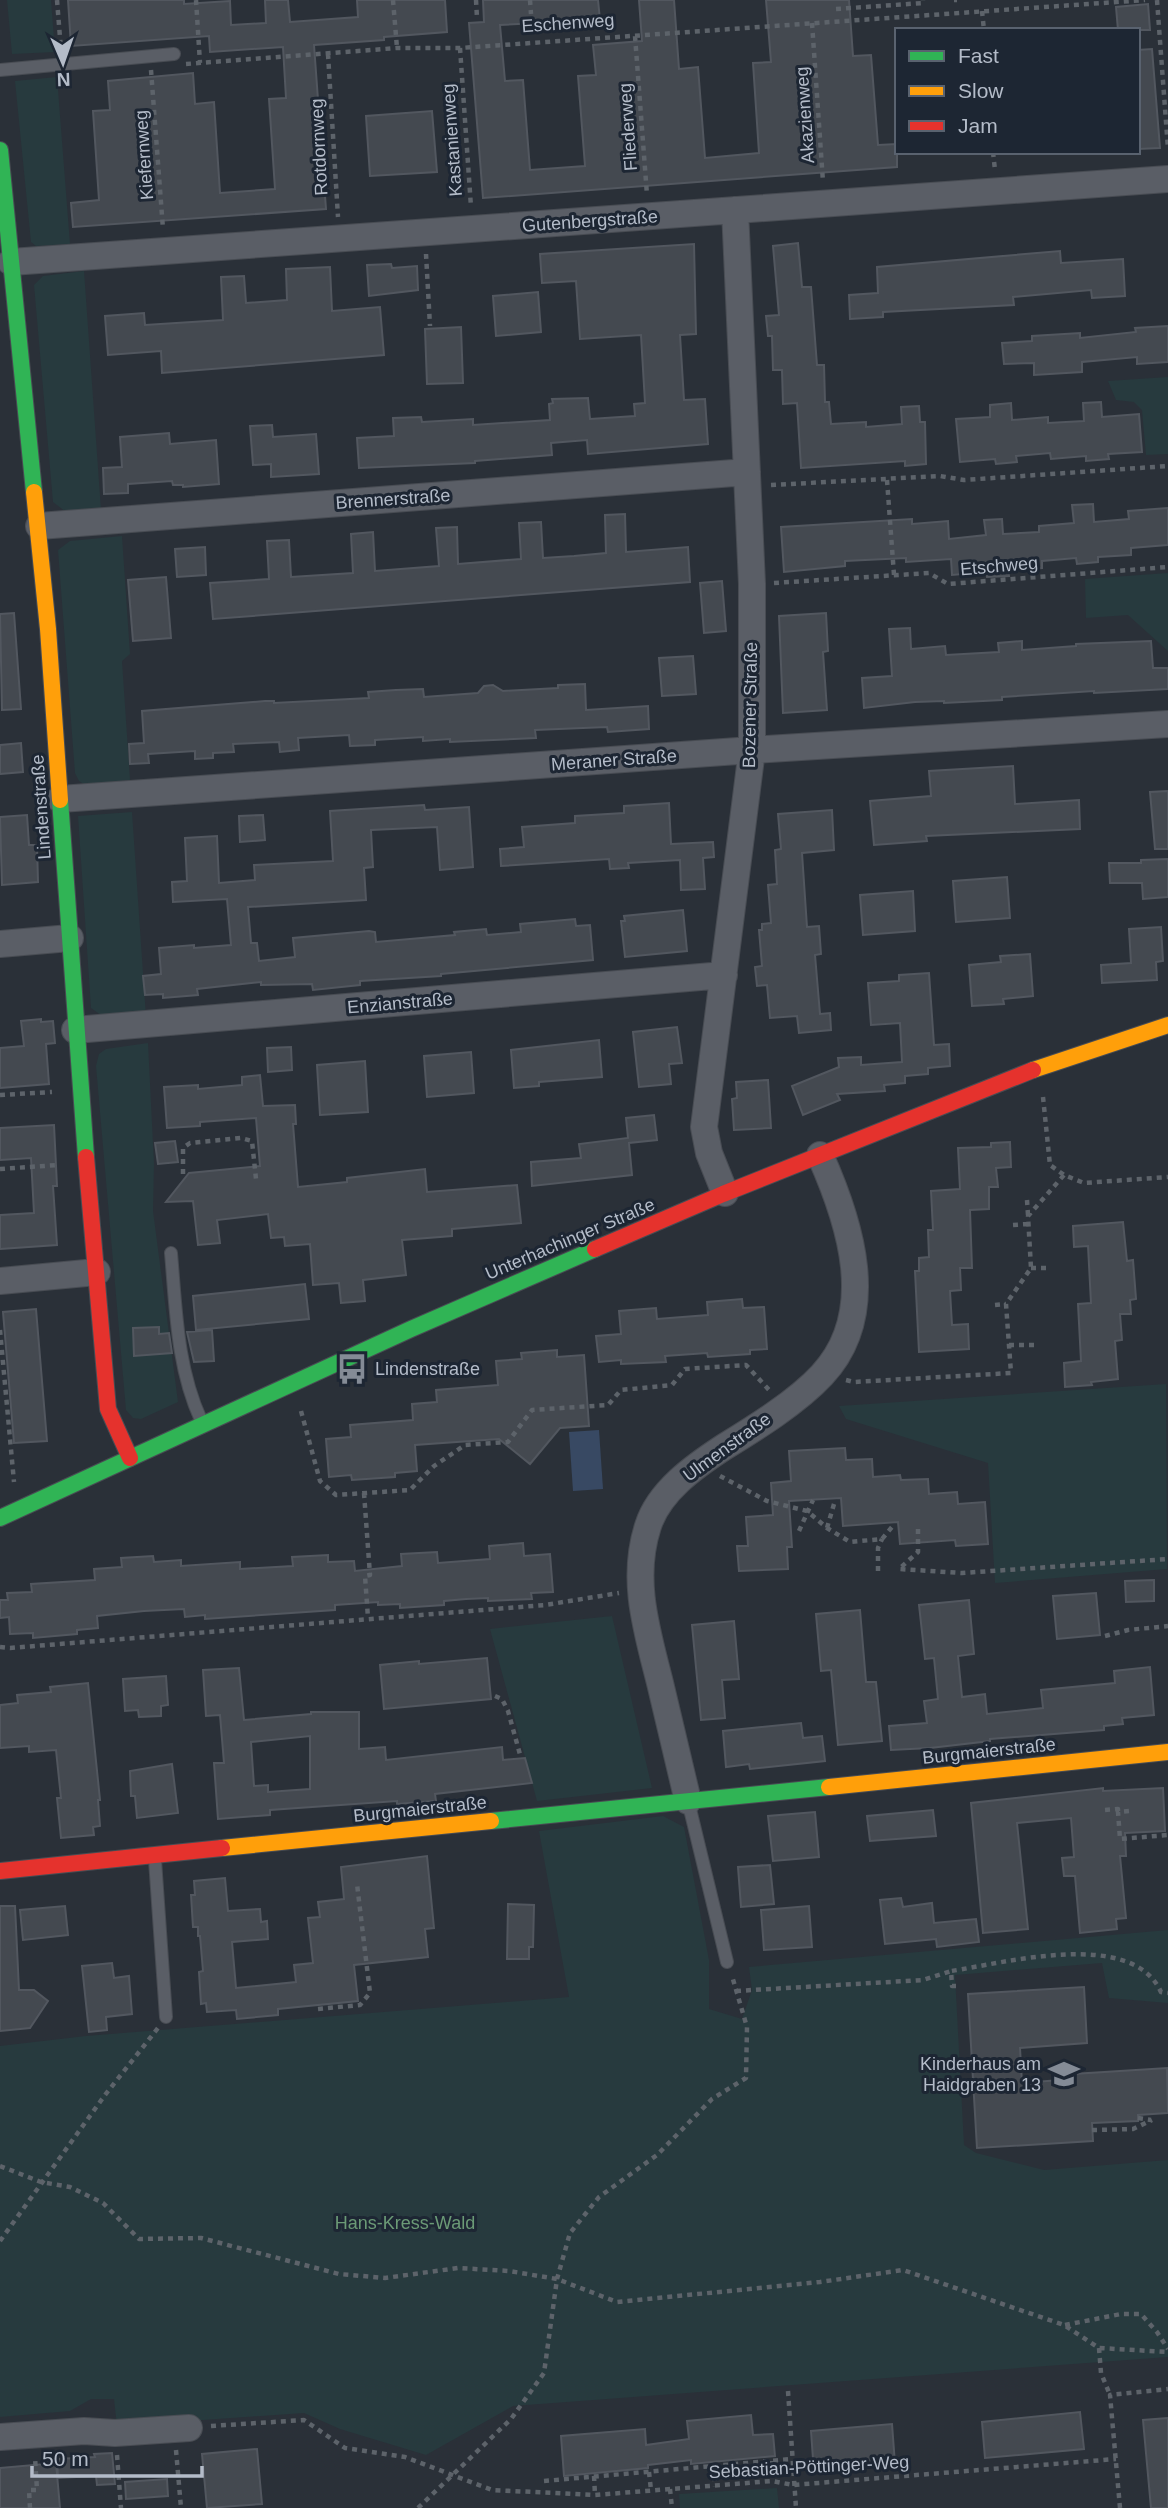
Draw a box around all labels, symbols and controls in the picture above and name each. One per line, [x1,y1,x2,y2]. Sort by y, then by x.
street label: Eschenweg [521,10,615,36]
north arrow [28,28,98,98]
legend [895,28,1140,154]
text: Fast [958,44,999,67]
street label: Akazienweg [792,66,818,164]
text: N [56,69,71,90]
text: Slow [958,79,1004,102]
street label: Fliederweg [615,82,641,172]
street label: Kastanienweg [438,83,466,197]
street label: Rotdornweg [306,98,332,196]
street label: Kiefernweg [131,109,157,201]
text: Jam [958,114,998,137]
street label: Gutenbergstraße [521,206,659,236]
street label: Brennerstraße [335,485,451,513]
street label: Etschweg [959,553,1039,579]
street label: Bozener Straße [739,642,761,768]
street label: Meraner Straße [550,746,678,774]
street label: Lindenstraße [27,754,55,860]
street label: Enzianstraße [346,988,454,1018]
street label: Unterhachinger Straße [482,1194,658,1284]
bus stop icon: Lindenstraße [335,1352,369,1386]
place label: Lindenstraße [375,1359,480,1379]
street label: Ulmenstraße [679,1409,775,1485]
street label: Burgmaierstraße [921,1734,1057,1768]
street label: Burgmaierstraße [352,1792,488,1826]
place label: Kinderhaus am Haidgraben 13 [920,2054,1041,2095]
school or university icon: Kinderhaus am Haidgraben 13 [1047,2057,1081,2091]
park label: Hans-Kress-Wald [335,2213,475,2233]
scale bar [32,2434,201,2478]
text: 50 m [42,2447,89,2470]
street label: Sebastian-Pöttinger-Weg [708,2452,910,2482]

